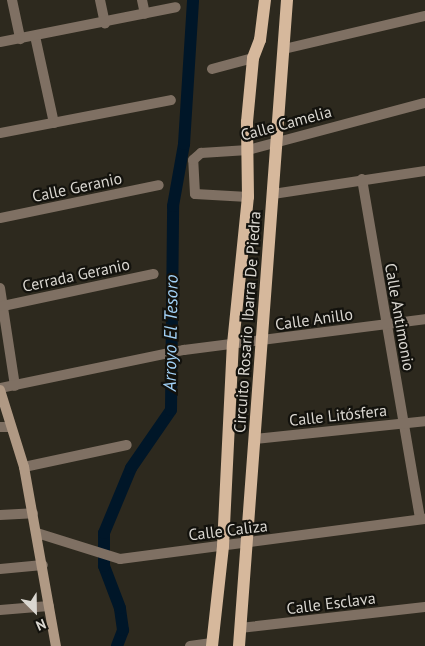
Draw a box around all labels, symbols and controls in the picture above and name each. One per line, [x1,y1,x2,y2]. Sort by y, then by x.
street label: Calle Camelia [238,102,334,144]
street label: Calle Geranio [30,168,124,206]
street label: Circuito Rosario Ibarra De Piedra [230,211,264,433]
street label: Cerrada Geranio [21,254,131,296]
street label: Calle Antimonio [381,261,419,373]
water label: Arroyo El Tesoro [159,274,183,392]
street label: Calle Anillo [274,304,354,334]
street label: Calle Litósfera [288,400,388,430]
street label: Calle Caliza [187,516,269,544]
north arrow [10,586,60,636]
street label: Calle Esclava [285,588,377,618]
text: N [33,615,49,635]

